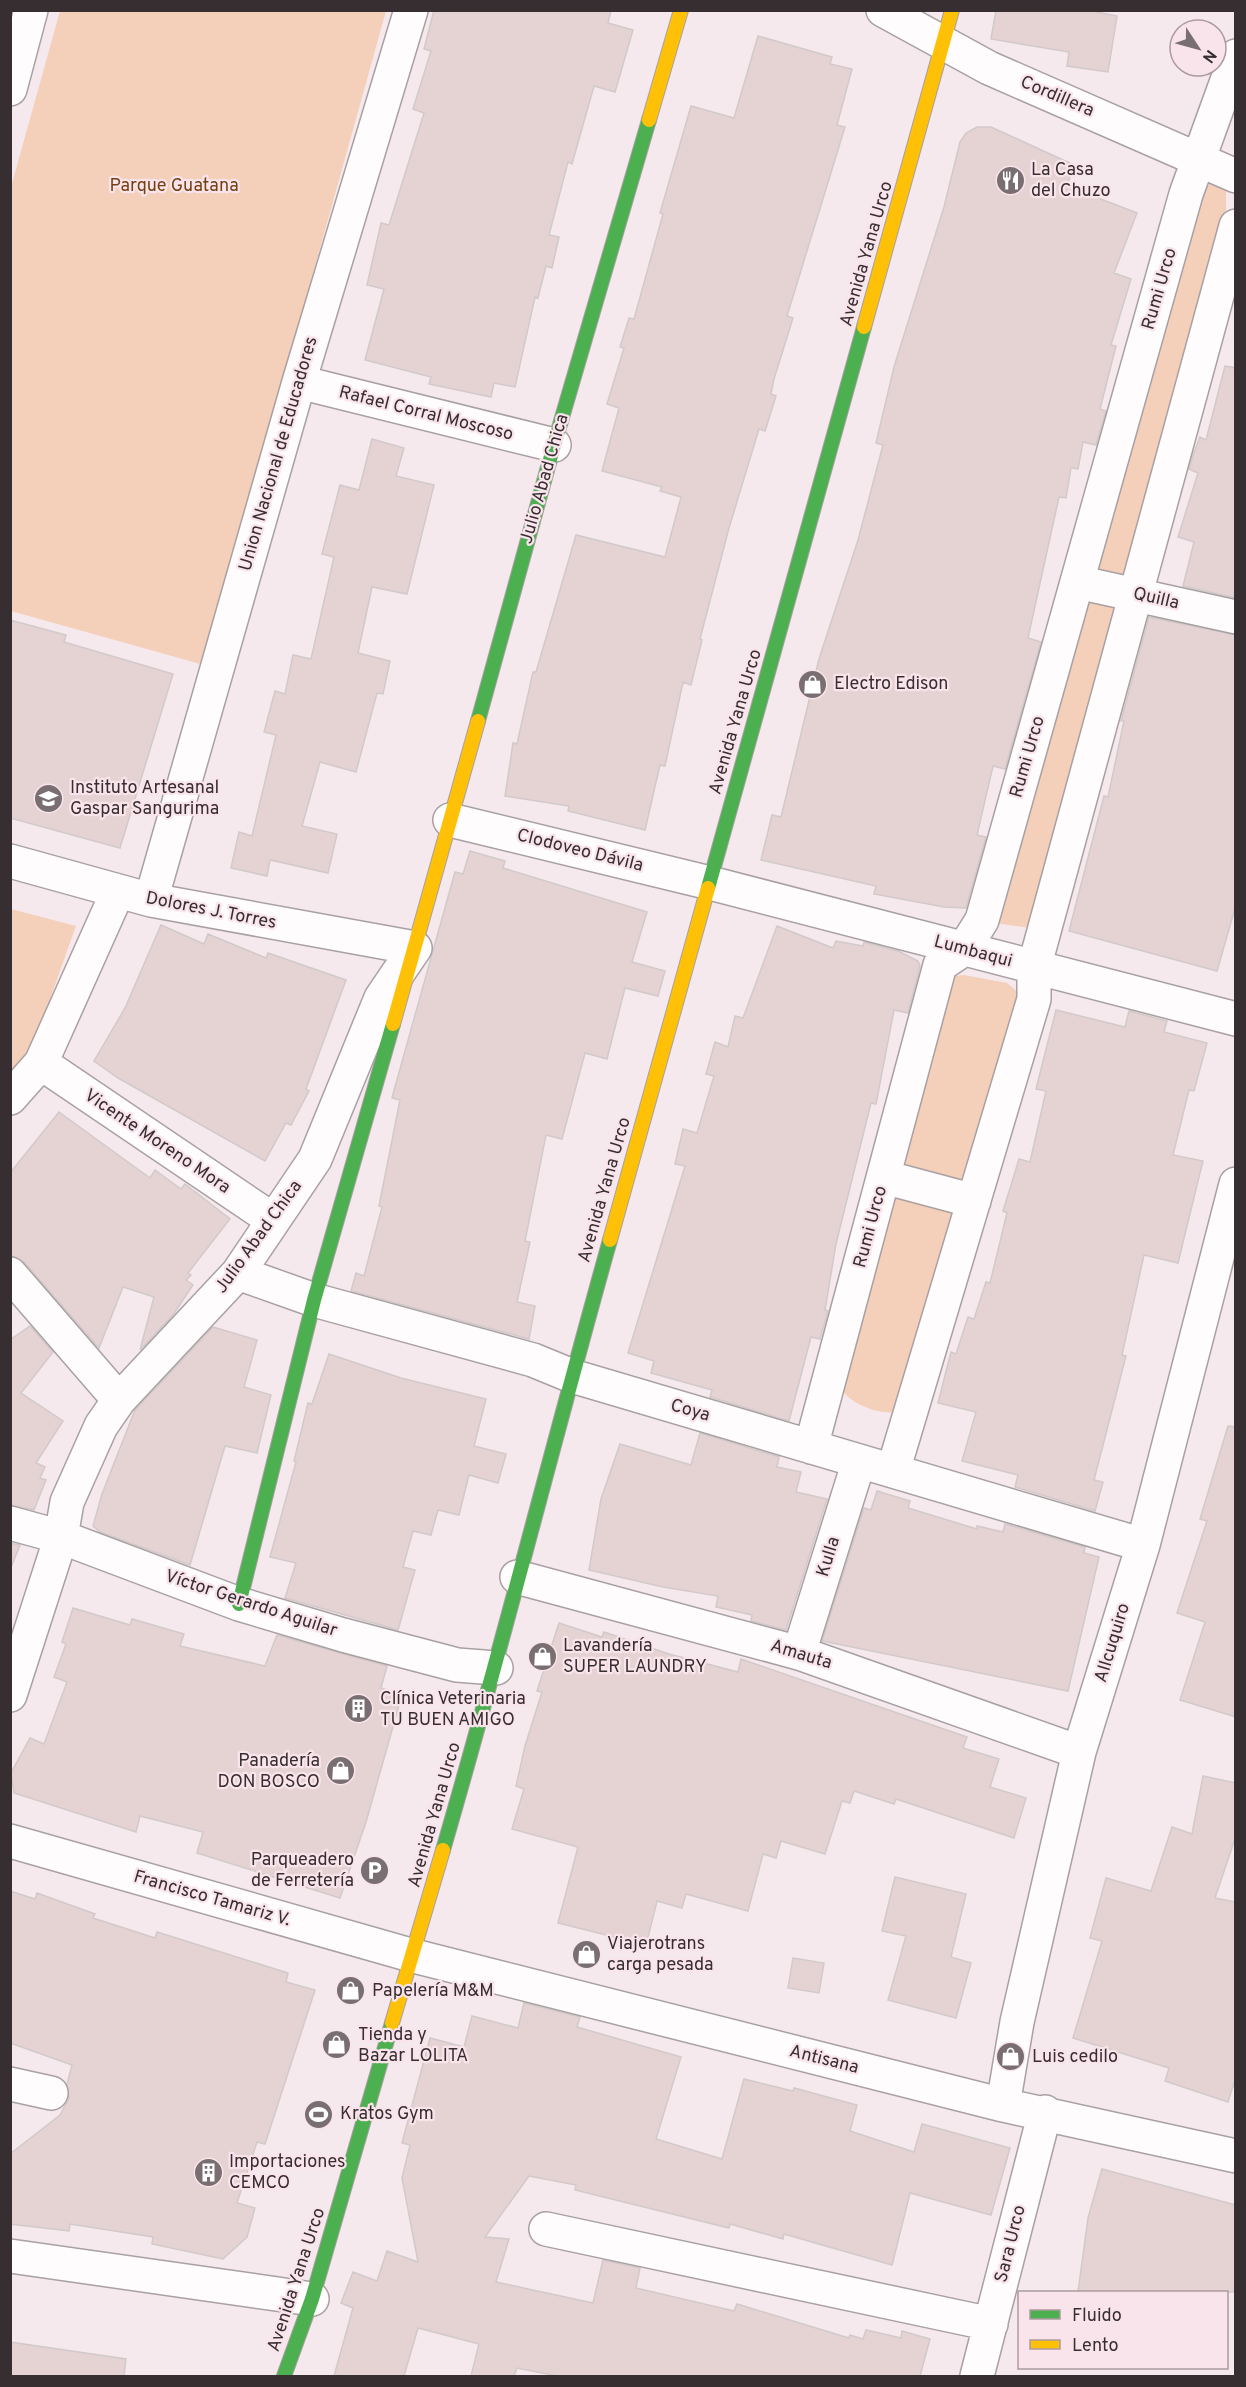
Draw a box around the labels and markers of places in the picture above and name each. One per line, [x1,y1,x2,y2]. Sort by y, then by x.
place label: La Casa del Chuzo [1031,159,1111,203]
restaurant icon: La Casa del Chuzo [994,164,1026,196]
shop icon: Electro Edison [797,668,829,700]
place label: Electro Edison [834,673,948,696]
place label: Instituto Artesanal Gaspar Sangurima [70,777,219,821]
school or university icon: Instituto Artesanal Gaspar Sangurima [33,782,65,814]
place label: Lavandería SUPER LAUNDRY [563,1635,707,1679]
shop icon: Lavandería SUPER LAUNDRY [526,1640,558,1672]
place label: Clínica Veterinaria TU BUEN AMIGO [380,1688,526,1732]
building icon: Clínica Veterinaria TU BUEN AMIGO [343,1693,375,1725]
place label: Panadería DON BOSCO [218,1750,320,1794]
shop icon: Panadería DON BOSCO [325,1755,357,1787]
place label: Parqueadero de Ferretería [251,1849,354,1893]
parking icon: Parqueadero de Ferretería [359,1854,391,1886]
place label: Viajerotrans carga pesada [607,1933,714,1977]
shop icon: Viajerotrans carga pesada [570,1938,602,1970]
shop icon: Papelería M&M [335,1975,367,2007]
place label: Papelería M&M [372,1980,494,2003]
place label: Tienda y Bazar LOLITA [358,2024,468,2068]
shop icon: Tienda y Bazar LOLITA [321,2029,353,2061]
shop icon: Luis cedilo [995,2041,1027,2073]
place label: Luis cedilo [1032,2046,1118,2069]
sports icon: Kratos Gym [303,2098,335,2130]
place label: Kratos Gym [340,2103,434,2126]
place label: Importaciones CEMCO [229,2151,345,2195]
building icon: Importaciones CEMCO [192,2156,224,2188]

